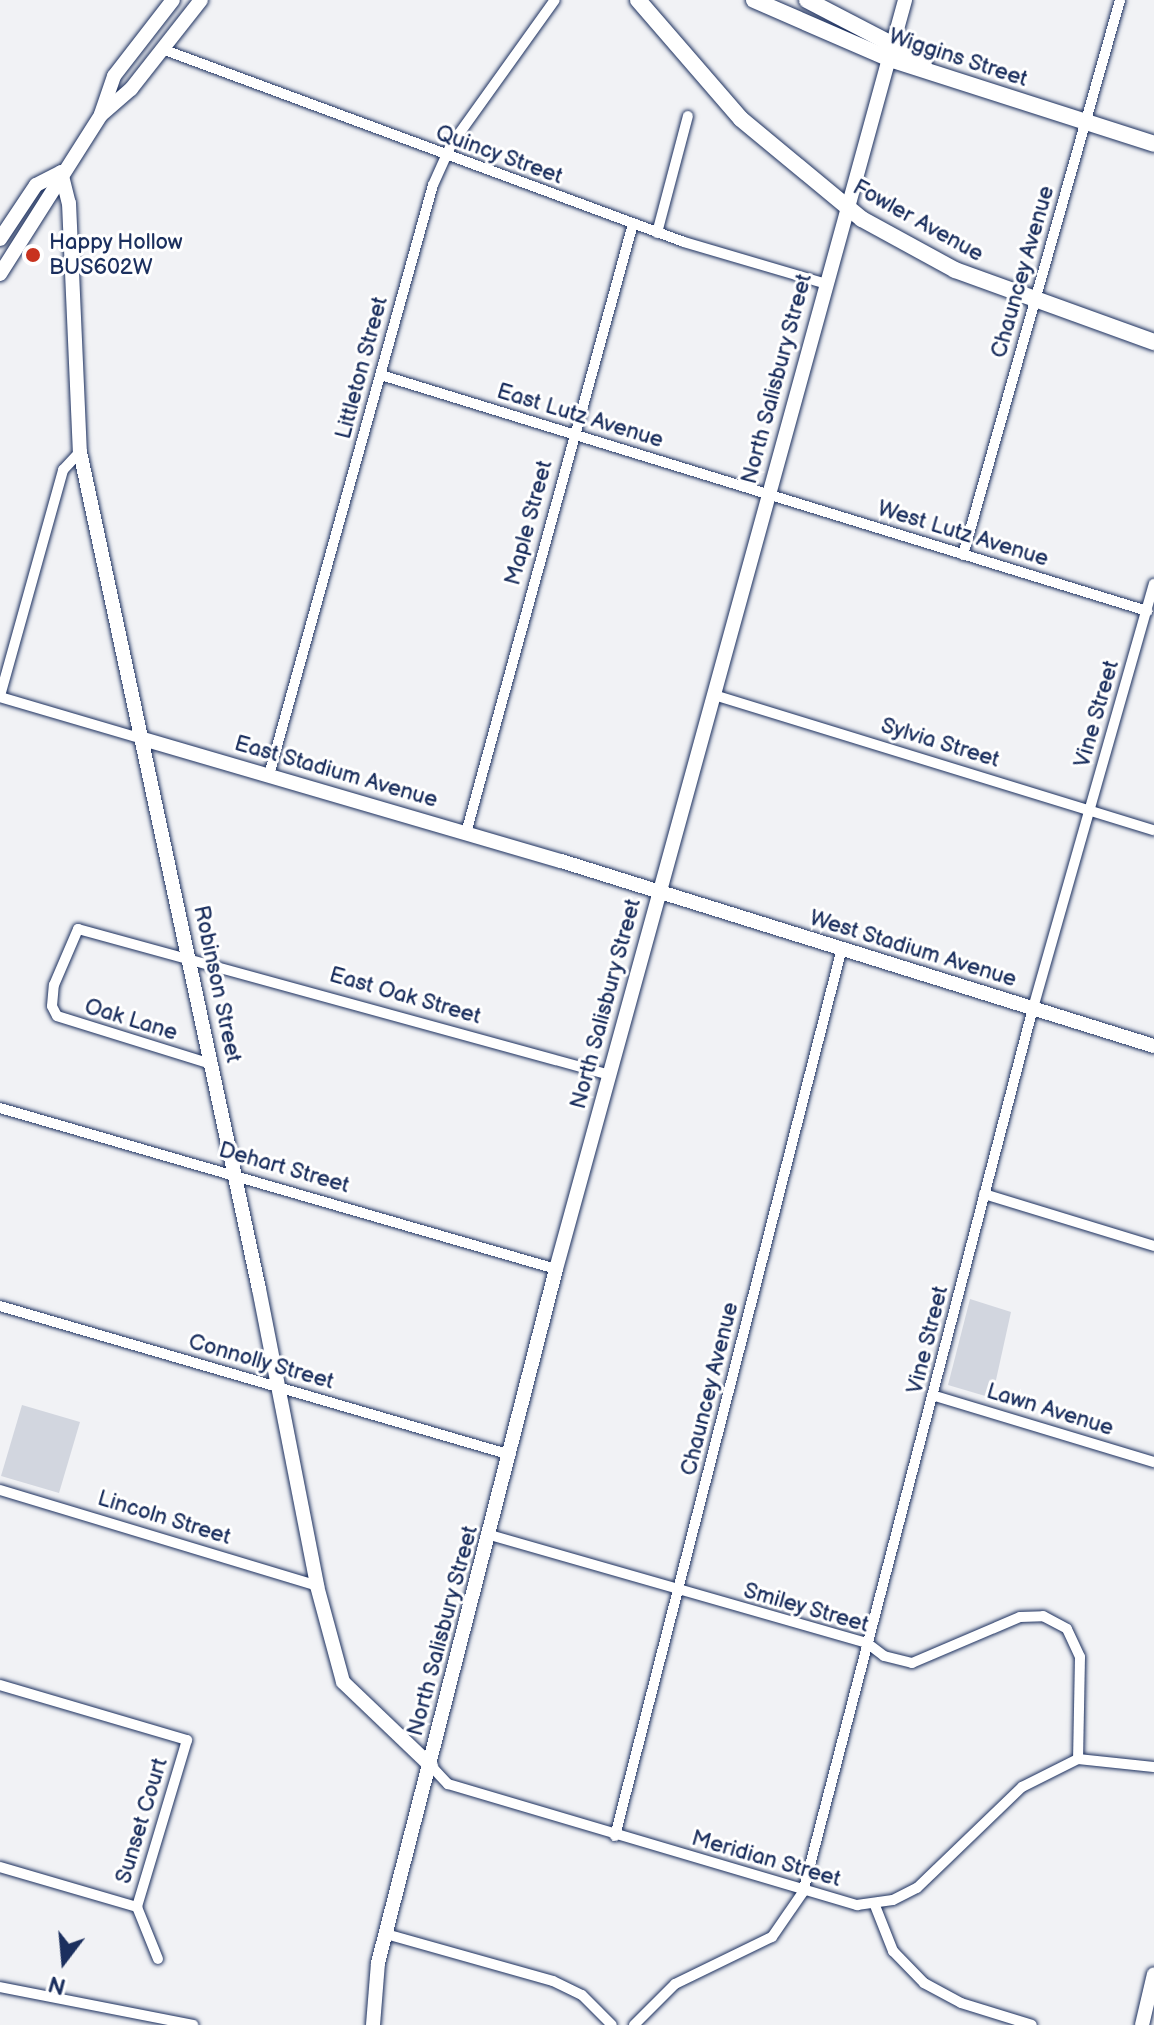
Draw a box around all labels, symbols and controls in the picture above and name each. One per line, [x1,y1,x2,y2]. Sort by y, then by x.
street label: Wiggins Street [885,23,1031,93]
street label: Quincy Street [431,120,567,190]
street label: Fowler Avenue [848,174,988,268]
street label: Chauncey Avenue [986,182,1060,362]
place label: Happy Hollow BUS602W [49,229,184,280]
marker: Happy Hollow BUS602W [24,246,42,264]
street label: North Salisbury Street [736,270,818,488]
street label: Littleton Street [330,294,394,442]
street label: East Lutz Avenue [494,378,666,454]
street label: Maple Street [500,458,558,588]
street label: West Lutz Avenue [874,495,1052,573]
street label: Vine Street [1069,657,1125,771]
street label: Sylvia Street [877,712,1003,774]
street label: East Stadium Avenue [231,730,441,814]
street label: North Salisbury Street [565,895,647,1113]
street label: Robinson Street [187,903,247,1065]
street label: West Stadium Avenue [806,905,1020,993]
street label: East Oak Street [326,962,484,1030]
street label: Oak Lane [81,993,181,1047]
street label: Dehart Street [216,1137,352,1199]
street label: Vine Street [902,1283,954,1397]
street label: Chauncey Avenue [676,1299,744,1479]
street label: Connolly Street [185,1328,337,1396]
street label: Lawn Avenue [983,1378,1117,1442]
street label: Lincoln Street [94,1485,234,1551]
street label: North Salisbury Street [402,1522,484,1740]
street label: Smiley Street [740,1577,872,1639]
street label: Sunset Court [110,1755,174,1887]
street label: Meridian Street [688,1825,844,1893]
north arrow [24,1921,104,2001]
text: N [46,1969,69,2000]

